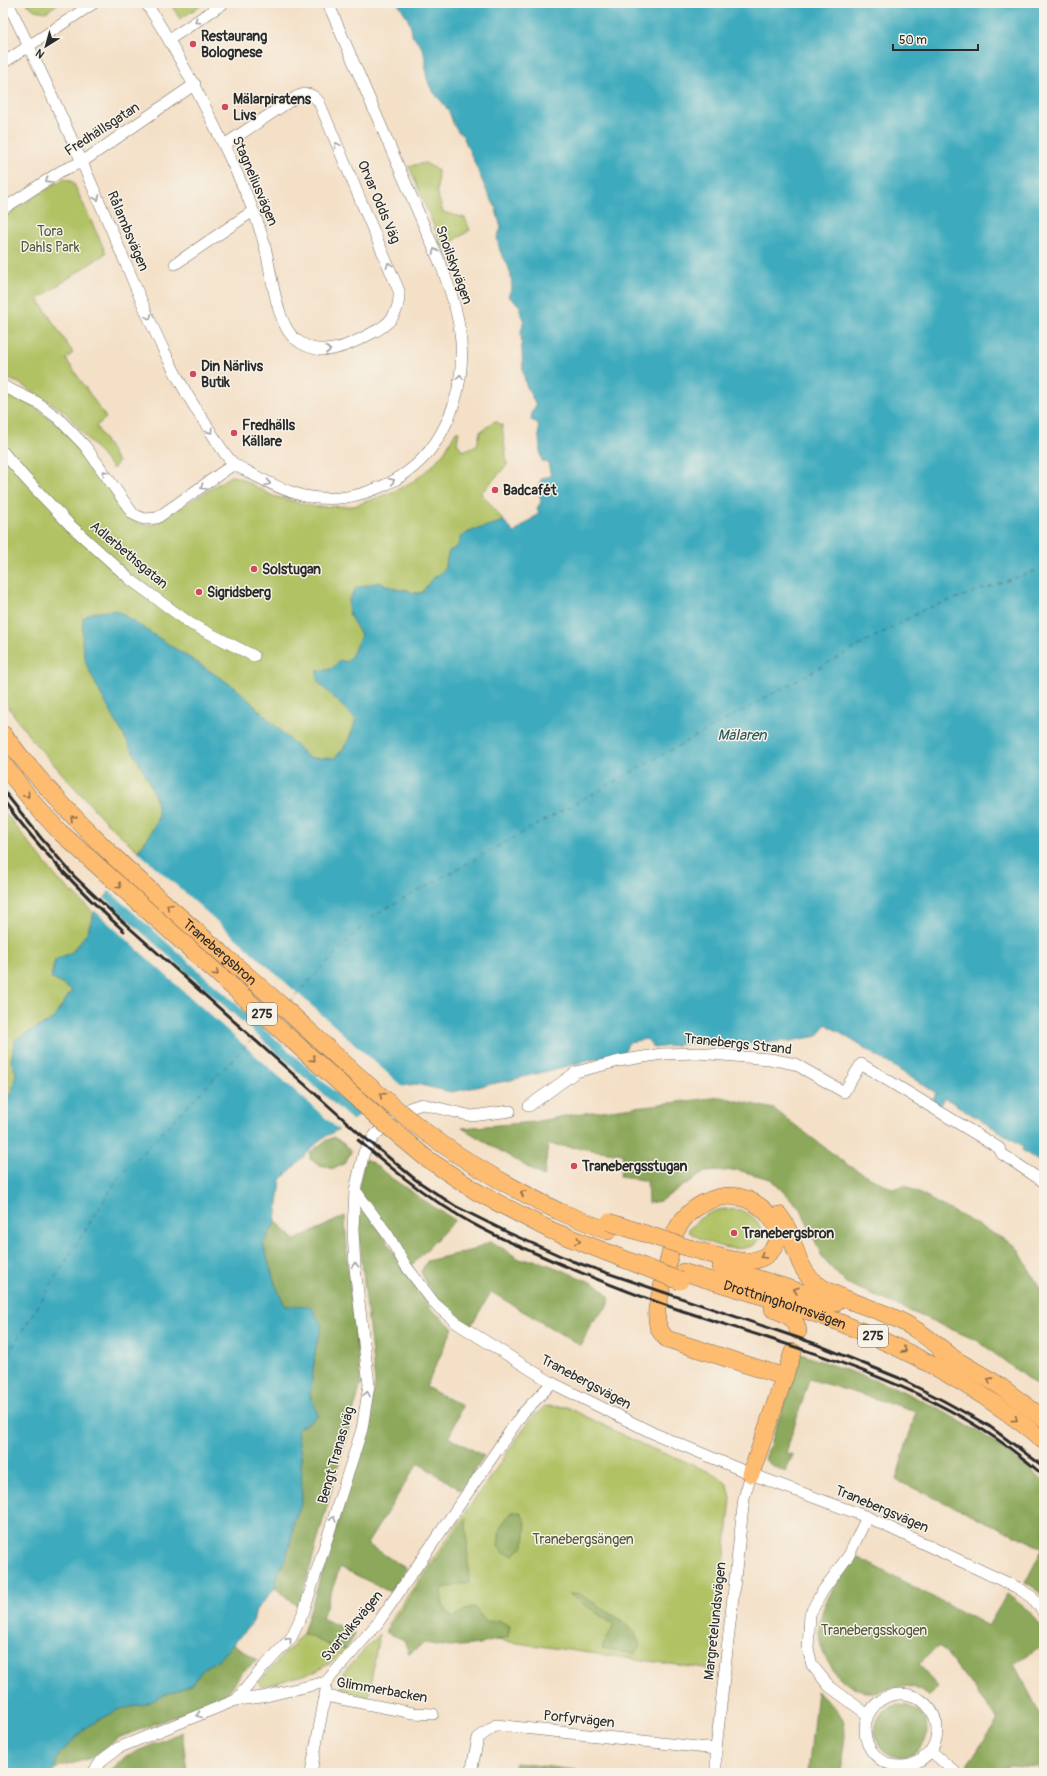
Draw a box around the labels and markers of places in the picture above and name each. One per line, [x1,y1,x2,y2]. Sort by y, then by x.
place label: Restaurang Bolognese [201,28,267,61]
marker: Restaurang Bolognese [188,39,198,49]
place label: Mälarpiratens Livs [233,91,312,124]
marker: Mälarpiratens Livs [220,102,230,112]
place label: Din Närlivs Butik [201,358,264,391]
marker: Din Närlivs Butik [188,369,198,379]
place label: Fredhälls Källare [242,417,296,450]
marker: Fredhälls Källare [229,428,239,438]
place label: Badcafét [503,482,557,499]
marker: Badcafét [490,485,500,495]
place label: Solstugan [262,561,321,578]
marker: Solstugan [249,564,259,574]
place label: Sigridsberg [207,584,271,601]
marker: Sigridsberg [194,587,204,597]
place label: Tranebergsstugan [581,1158,687,1175]
marker: Tranebergsstugan [569,1161,579,1171]
place label: Tranebergsbron [741,1225,834,1242]
marker: Tranebergsbron [729,1228,739,1238]

